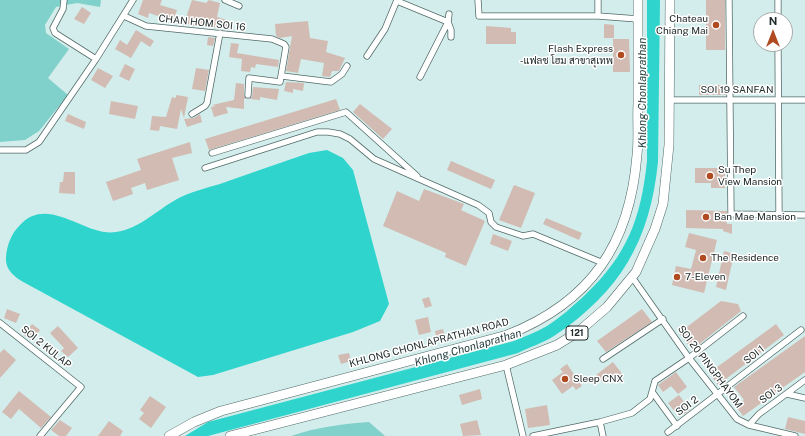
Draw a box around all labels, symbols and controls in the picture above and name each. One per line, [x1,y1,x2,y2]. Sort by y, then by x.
street label: CHAN HOM SOI 16 [158,12,246,34]
north arrow [753,12,793,52]
place label: Chateau Chiang Mai [656,13,708,36]
text: N [769,15,777,27]
marker: Chateau Chiang Mai [711,20,721,30]
water label: Khlong Chonlaprathan [636,38,650,148]
place label: Flash Express -แฟลช โฮม สาขาสุเทพ [520,43,613,66]
marker: Flash Express -แฟลช โฮม สาขาสุเทพ [616,50,626,60]
street label: SOI 19 SANFAN [700,84,774,96]
place label: Su Thep View Mansion [718,164,782,188]
marker: Su Thep View Mansion [705,171,715,181]
place label: Ban Mae Mansion [714,211,796,223]
marker: Ban Mae Mansion [701,212,711,222]
place label: The Residence [711,252,779,264]
marker: The Residence [698,253,708,263]
place label: 7-Eleven [685,271,726,283]
marker: 7-Eleven [672,272,682,282]
street label: KHLONG CHONLAPRATHAN ROAD [348,316,510,370]
street label: SOI 2 KULAP [19,323,73,371]
street label: SOI 20 PINGPHAYOM [675,323,745,411]
water label: Khlong Chonlaprathan [413,326,523,370]
road number: 121 [566,326,588,340]
street label: SOI 1 [741,343,767,367]
place label: Sleep CNX [573,373,623,385]
marker: Sleep CNX [560,374,570,384]
street label: SOI 3 [757,382,785,406]
street label: SOI 2 [673,394,701,418]

